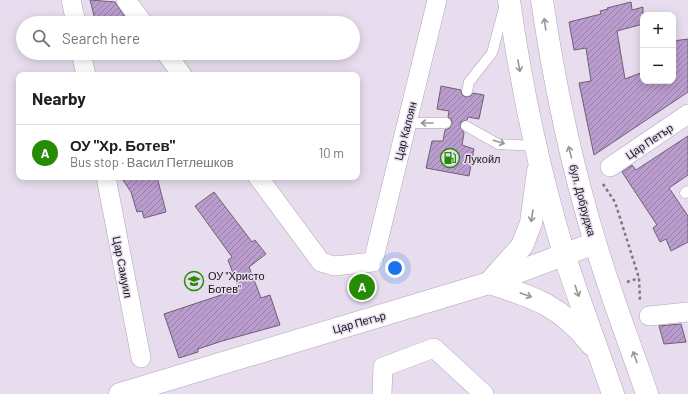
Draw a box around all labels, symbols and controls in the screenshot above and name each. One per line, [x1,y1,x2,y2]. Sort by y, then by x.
map controls [640,12,676,84]
button: + [640,12,676,48]
search box [16,16,360,60]
one-way arrow [541,18,549,31]
icon: search [30,27,52,49]
text: Search here [62,29,140,47]
button: − [640,48,676,84]
one-way arrow [515,59,523,72]
text: Nearby [32,88,86,108]
street label: Цар Калоян [391,100,419,162]
one-way arrow [421,119,434,127]
street label: Цар Петър [623,120,675,162]
text: ОУ "Хр. Ботев" [70,136,175,154]
one-way arrow [492,139,505,146]
text: A [41,145,49,161]
text: 10 m [319,145,344,161]
one-way arrow [566,145,574,158]
fuel station icon: Лукойл [439,147,461,169]
place label: Лукойл [464,152,500,165]
text: Bus stop · Васил Петлешков [70,154,234,170]
street label: бул. Добруджа [567,163,599,238]
one-way arrow [527,210,535,223]
street label: Цар Самуил [111,235,135,299]
your location [385,258,405,278]
place label: ОУ "Христо Ботев" [208,269,265,295]
school or university icon: ОУ "Христо Ботев" [183,270,205,292]
pin: A [349,272,375,302]
one-way arrow [574,285,582,297]
one-way arrow [520,292,533,299]
street label: Цар Петър [331,308,387,336]
one-way arrow [630,352,638,364]

